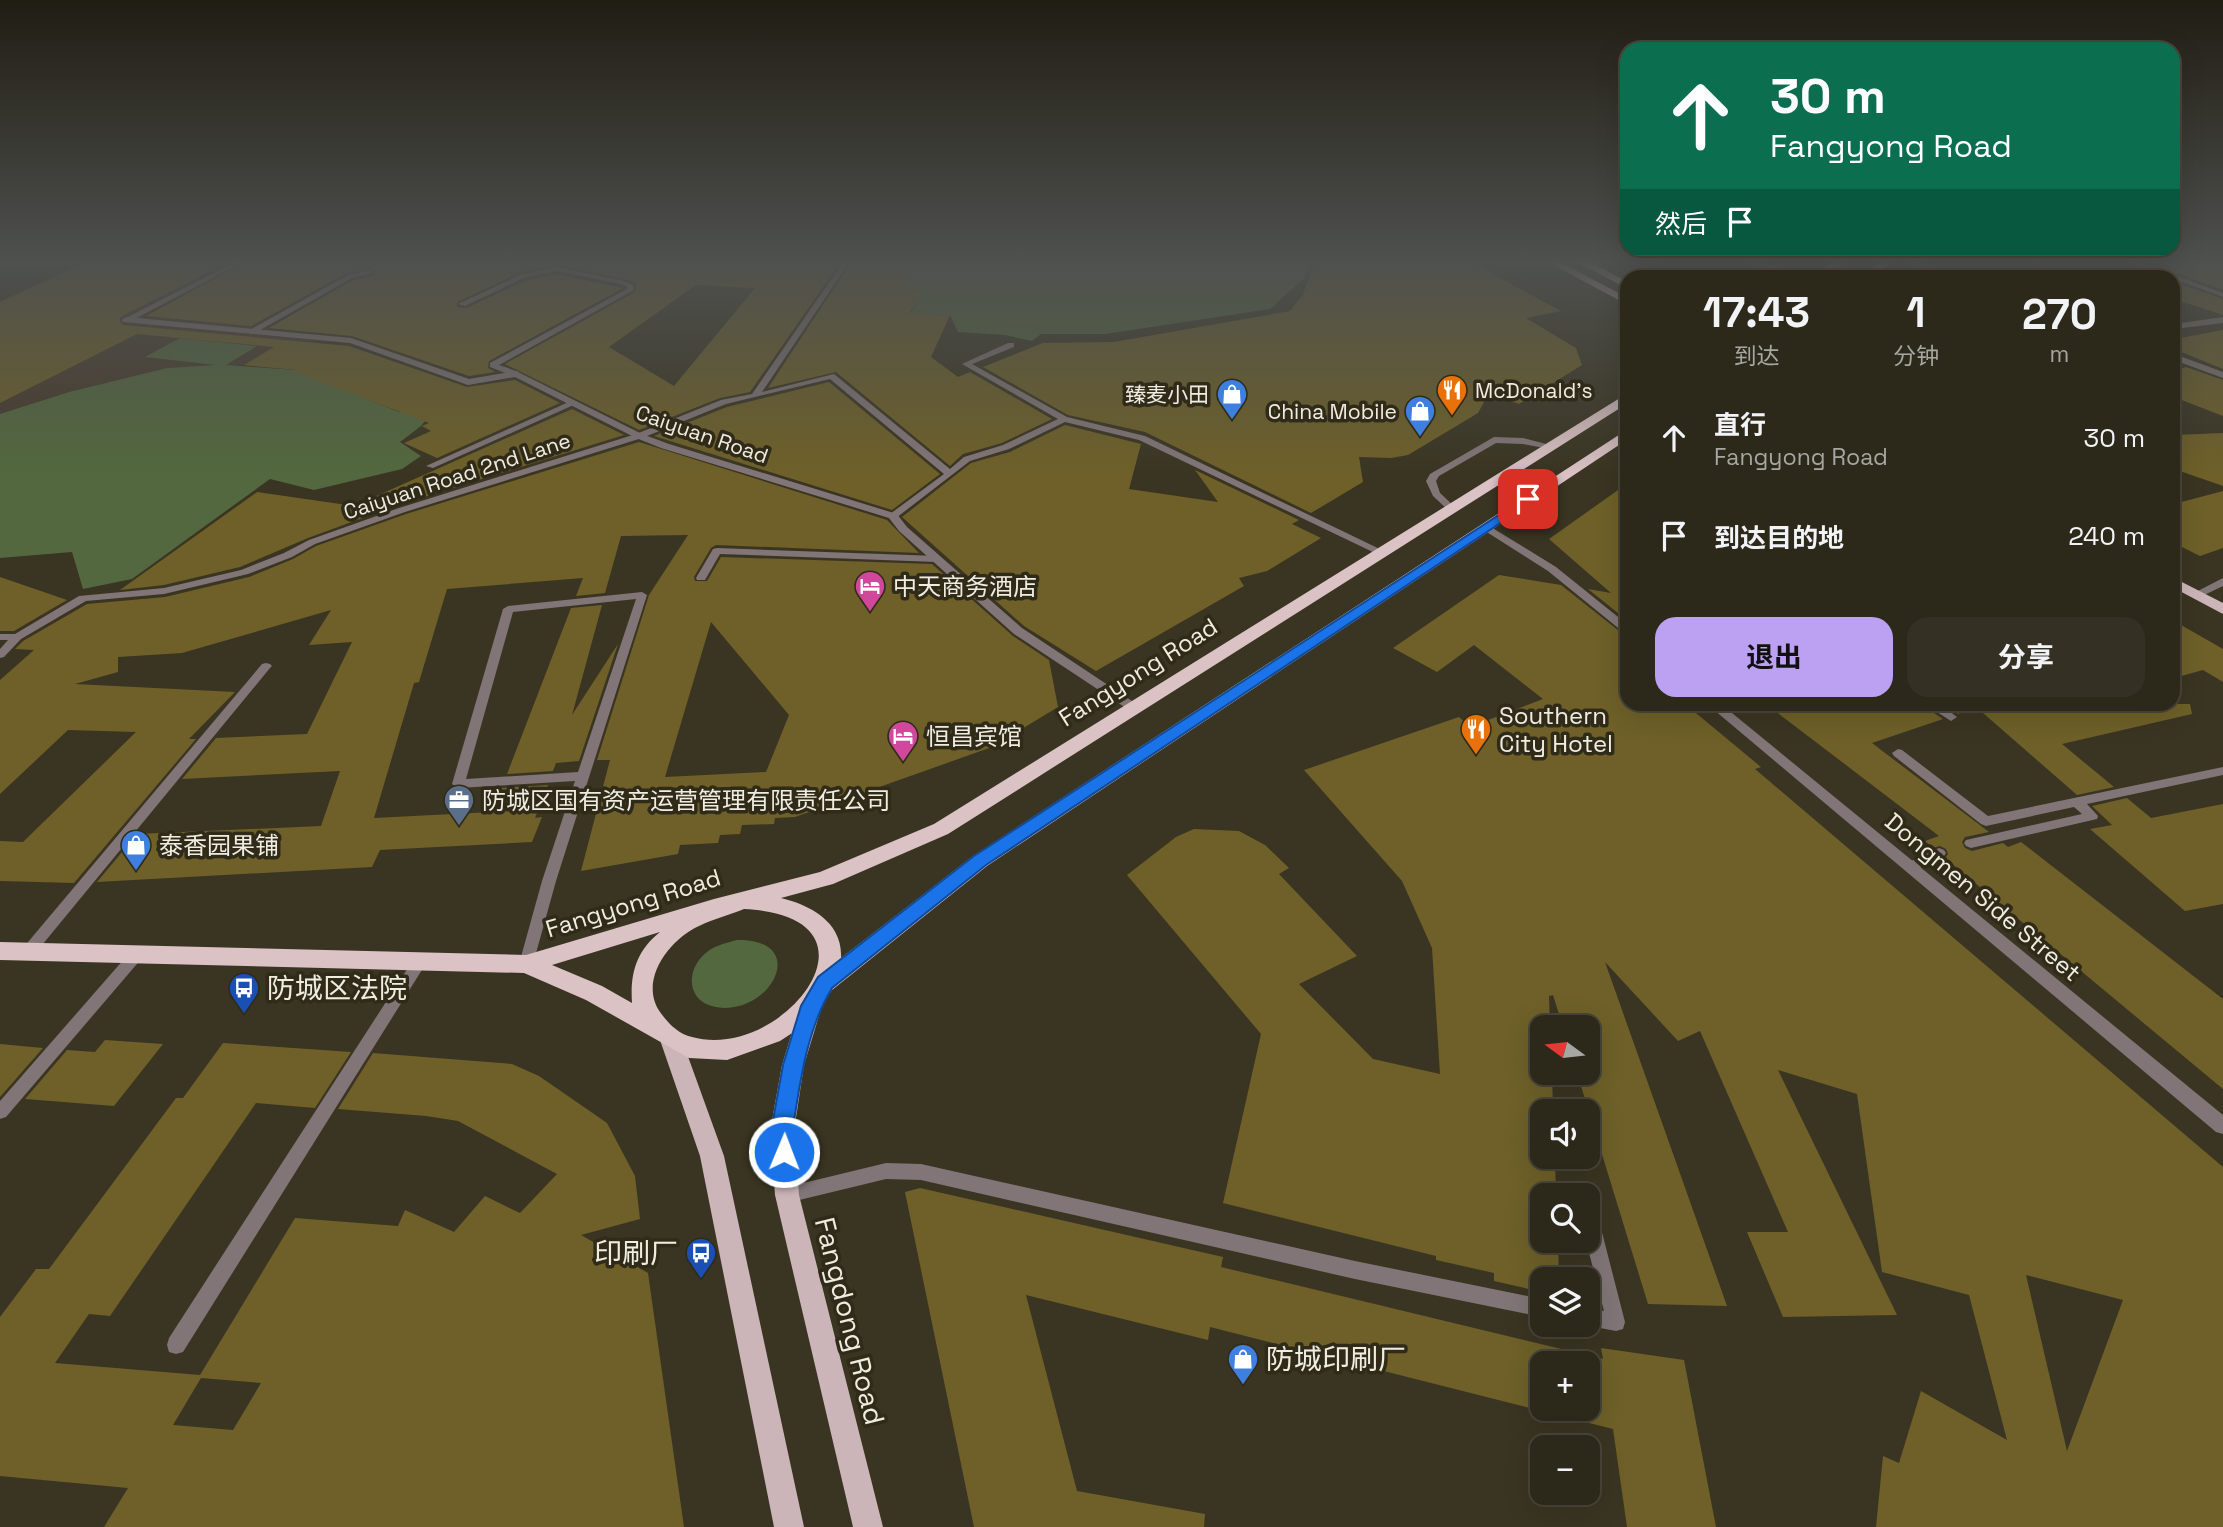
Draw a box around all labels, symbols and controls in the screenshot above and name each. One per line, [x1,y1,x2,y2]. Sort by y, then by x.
text: 30 m [1770,65,1886,127]
icon: ahead [1655,70,1746,161]
text: Fangyong Road [1770,126,2012,166]
icon: arrive [1721,203,1759,241]
text: 然后 [1655,207,1707,241]
text: 17:43 [1703,286,1810,339]
text: 1 [1907,286,1926,339]
text: 270 [2022,288,2097,341]
text: m [2050,339,2069,369]
text: 到达 [1734,341,1780,371]
text: 分钟 [1893,341,1939,371]
restaurant icon: McDonald's [1435,373,1469,417]
shop icon: 臻麦小田 [1215,377,1249,421]
place label: McDonald's [1475,377,1593,404]
place label: 臻麦小田 [1125,381,1209,408]
shop icon: China Mobile [1403,394,1437,438]
place label: China Mobile [1268,398,1397,425]
street label: Caiyuan Road [632,399,772,469]
text: 直行 [1714,408,1766,442]
icon: ahead [1655,419,1693,457]
text: 30 m [2084,421,2145,455]
street label: Caiyuan Road 2nd Lane [340,427,574,525]
text: Fangyong Road [1714,442,1888,472]
pin [1498,469,1558,529]
icon: arrive [1509,480,1547,518]
icon: arrive [1655,517,1693,555]
text: 240 m [2068,519,2145,553]
text: 到达目的地 [1714,521,1844,555]
hotel icon: 中天商务酒店 [853,569,887,613]
place label: 中天商务酒店 [893,571,1037,602]
street label: Fangyong Road [1053,611,1223,733]
button: 退出 [1655,617,1893,697]
button: 分享 [1907,617,2145,697]
place label: Southern City Hotel [1499,700,1613,759]
restaurant icon: Southern City Hotel [1459,712,1493,756]
hotel icon: 恒昌宾馆 [886,719,920,763]
place label: 恒昌宾馆 [926,721,1022,752]
office icon: 防城区国有资产运营管理有限责任公司 [442,783,476,827]
place label: 防城区国有资产运营管理有限责任公司 [482,785,890,816]
street label: Dongmen Side Street [1879,806,2087,988]
shop icon: 泰香园果铺 [119,828,153,872]
place label: 泰香园果铺 [159,830,279,861]
street label: Fangyong Road [542,862,724,944]
place label: 防城区法院 [267,970,407,1006]
bus stop icon: 防城区法院 [227,971,261,1015]
north arrow [1530,1015,1600,1085]
map controls [1530,1015,1600,1505]
button: sound [1530,1099,1600,1169]
position arrow [747,1115,821,1189]
button: search [1530,1183,1600,1253]
street label: Fangdong Road [807,1214,893,1428]
place label: 印刷厂 [594,1235,678,1271]
bus stop icon: 印刷厂 [684,1236,718,1280]
button: layers [1530,1267,1600,1337]
place label: 防城印刷厂 [1266,1341,1406,1377]
shop icon: 防城印刷厂 [1226,1342,1260,1386]
button: + [1530,1351,1600,1421]
button: − [1530,1435,1600,1505]

